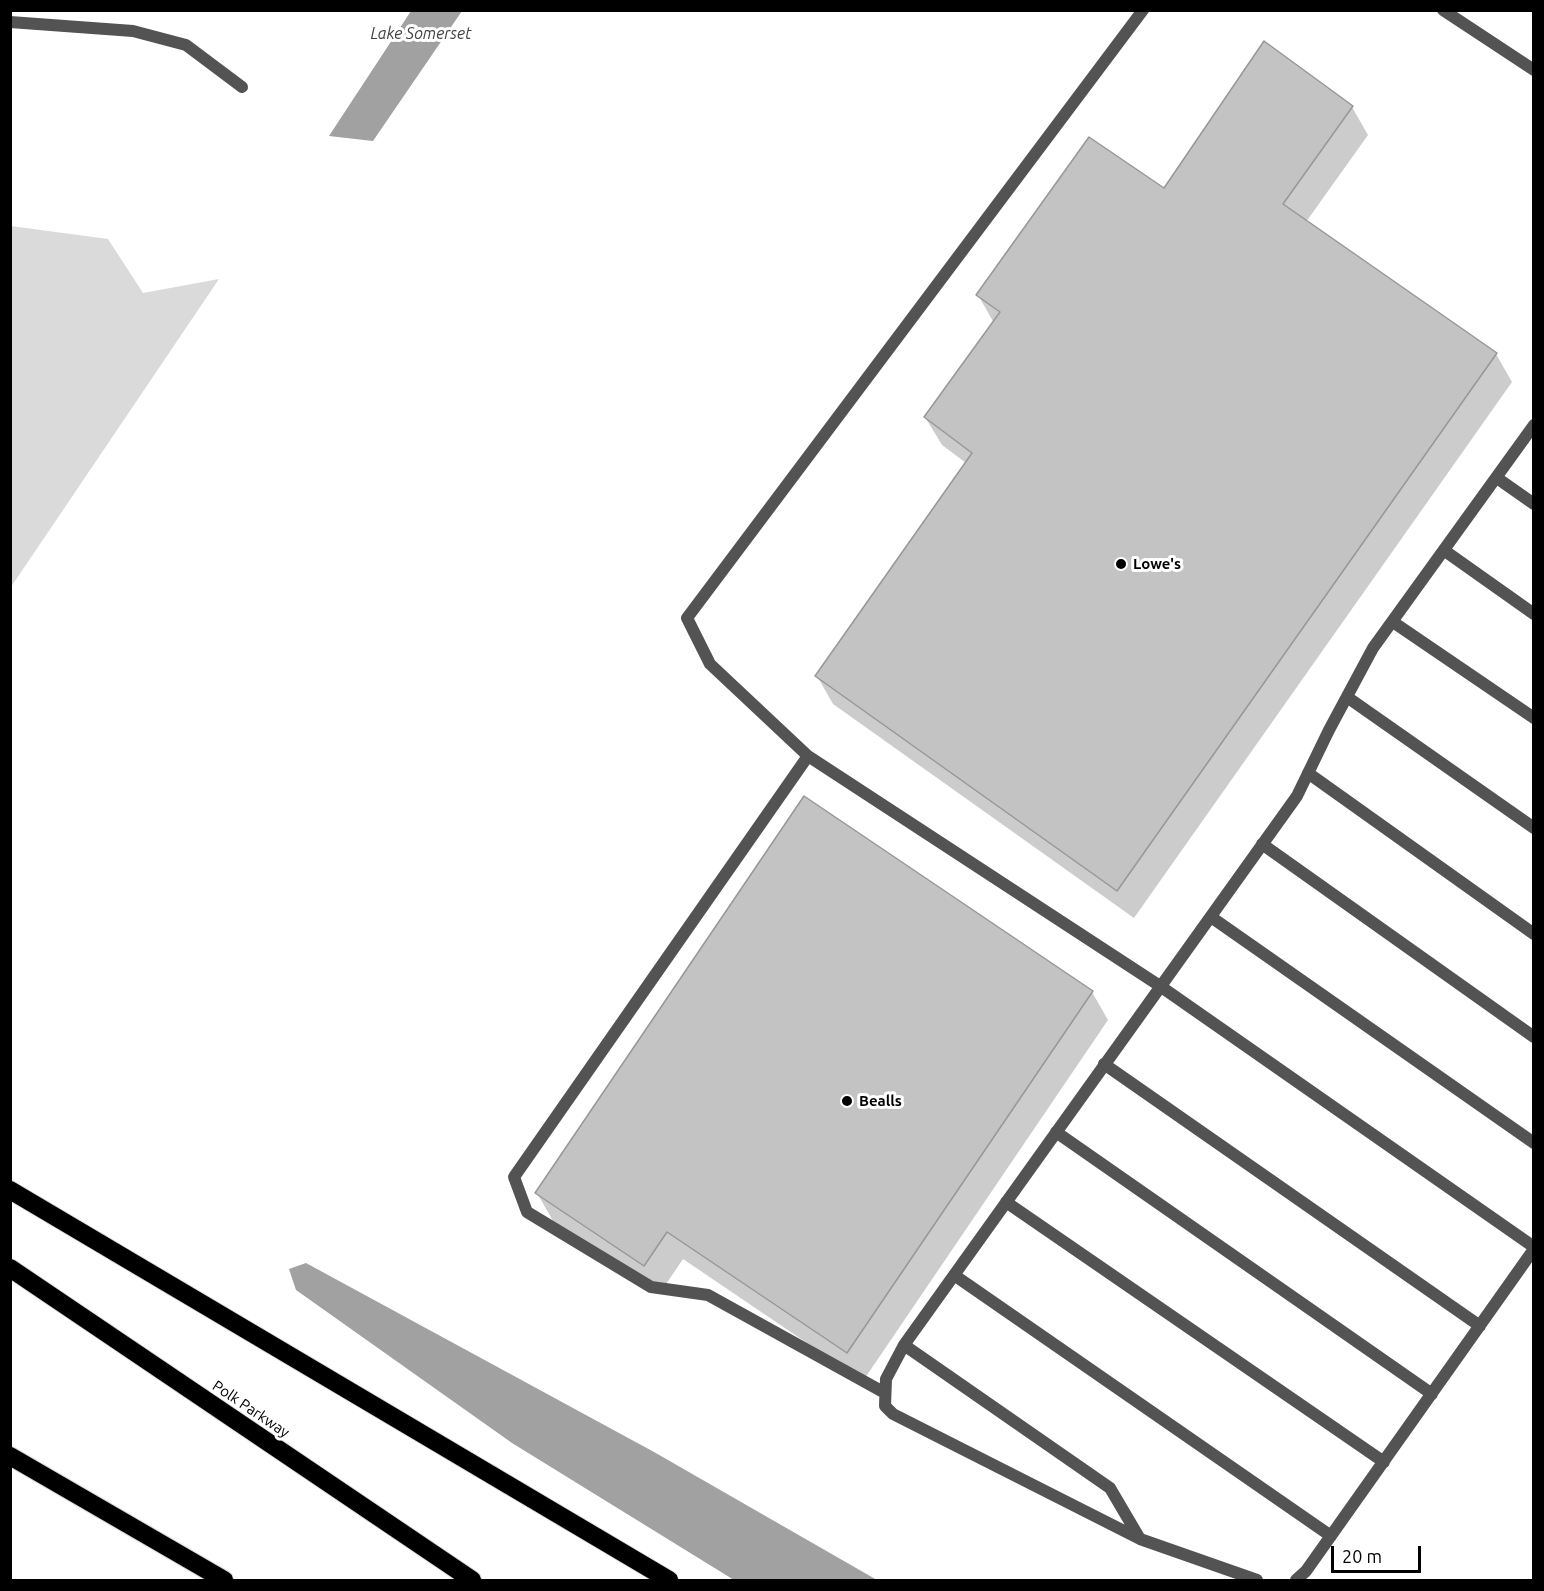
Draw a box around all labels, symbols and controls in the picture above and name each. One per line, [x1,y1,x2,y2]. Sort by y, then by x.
water label: Lake Somerset [371,24,471,44]
place label: Lowe's [1133,555,1181,573]
marker: Lowe's [1114,557,1128,571]
place label: Bealls [859,1092,902,1110]
marker: Bealls [840,1094,854,1108]
street label: Polk Parkway [209,1377,293,1441]
scale bar [1334,1534,1424,1572]
text: 20 m [1342,1546,1382,1566]

